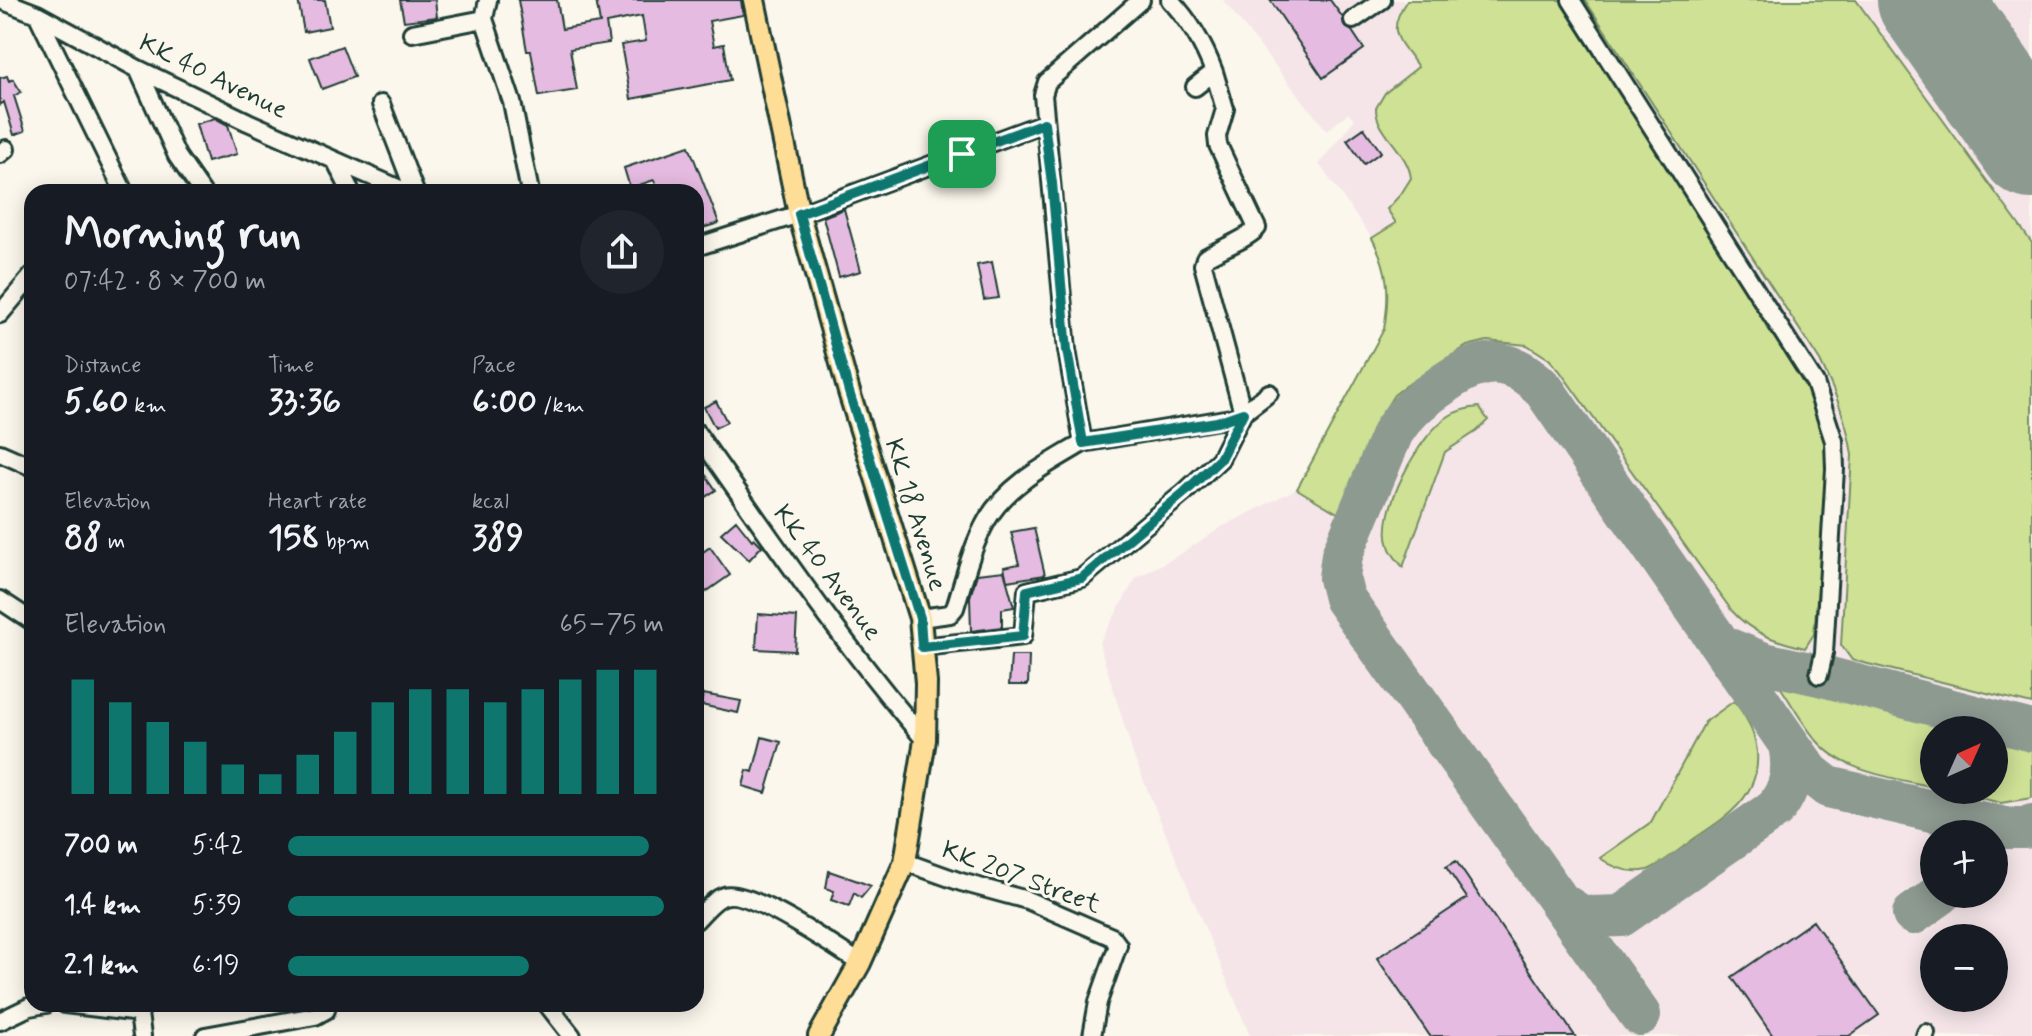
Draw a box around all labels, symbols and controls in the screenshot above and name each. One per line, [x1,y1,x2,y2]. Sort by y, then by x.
street label: KK 40 Avenue [133,26,293,128]
pin [928,120,996,188]
icon: arrive [940,132,984,176]
text: Morning run [64,206,301,264]
button: share [580,210,664,294]
text: 07:42 · 8 × 700 m [64,265,266,299]
text: Distance [64,352,141,380]
text: Time [268,352,314,380]
text: Pace [472,352,516,380]
text: 5.60 [64,380,128,425]
text: 33:36 [268,380,341,425]
text: 6:00 [472,380,537,425]
text: km [128,392,166,420]
text: /km [537,392,585,420]
street label: KK 18 Avenue [876,435,954,595]
text: Elevation [64,488,151,516]
text: Heart rate [268,488,367,516]
text: kcal [472,488,509,516]
street label: KK 40 Avenue [765,498,889,648]
text: 88 [64,516,102,561]
text: 158 [268,516,320,561]
text: 389 [472,516,524,561]
text: m [102,528,125,556]
text: bpm [320,528,370,556]
text: Elevation [64,608,166,642]
text: 65–75 m [559,608,664,642]
north arrow [1920,716,2008,804]
map controls [1920,716,2008,1012]
button: + [1920,820,2008,908]
text: 700 m [64,829,138,863]
text: 5:42 [192,829,243,863]
street label: KK 207 Street [937,834,1105,922]
text: 1.4 km [64,889,141,923]
text: 5:39 [192,889,242,923]
button: − [1920,924,2008,1012]
text: 2.1 km [64,949,139,983]
text: 6:19 [192,949,239,983]

